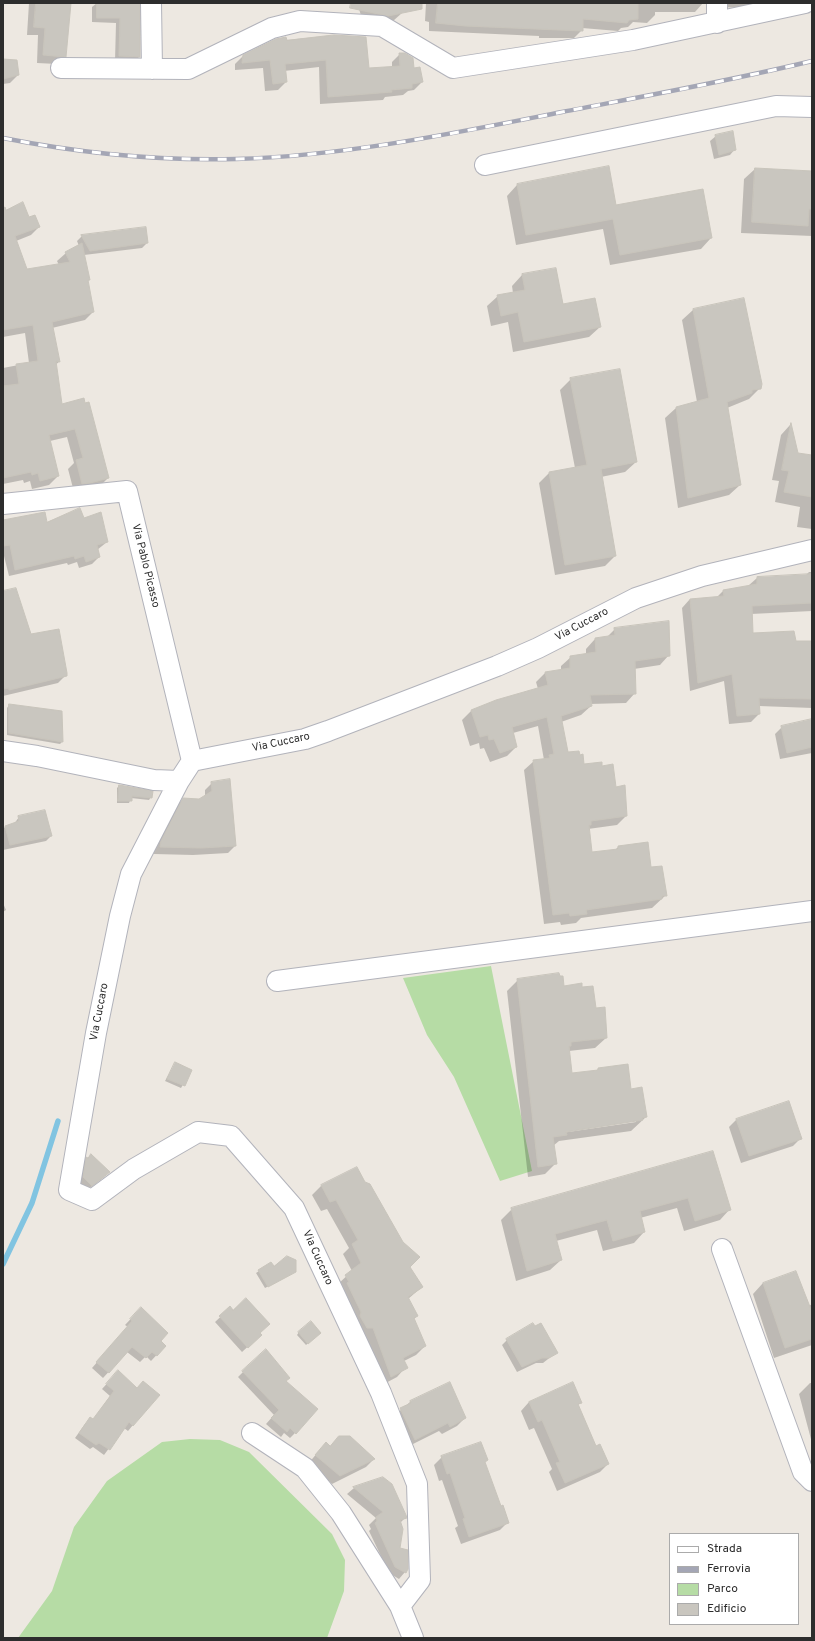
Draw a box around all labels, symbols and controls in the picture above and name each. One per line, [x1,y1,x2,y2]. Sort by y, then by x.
street label: Via Pablo Picasso [128,523,162,609]
street label: Via Cuccaro [553,605,611,645]
street label: Via Cuccaro [251,730,311,756]
street label: Via Cuccaro [88,982,112,1042]
street label: Via Cuccaro [299,1229,335,1287]
legend [669,1533,799,1625]
text: Strada [707,1541,742,1557]
text: Ferrovia [707,1561,750,1577]
text: Parco [707,1581,738,1597]
text: Edificio [707,1601,746,1617]

